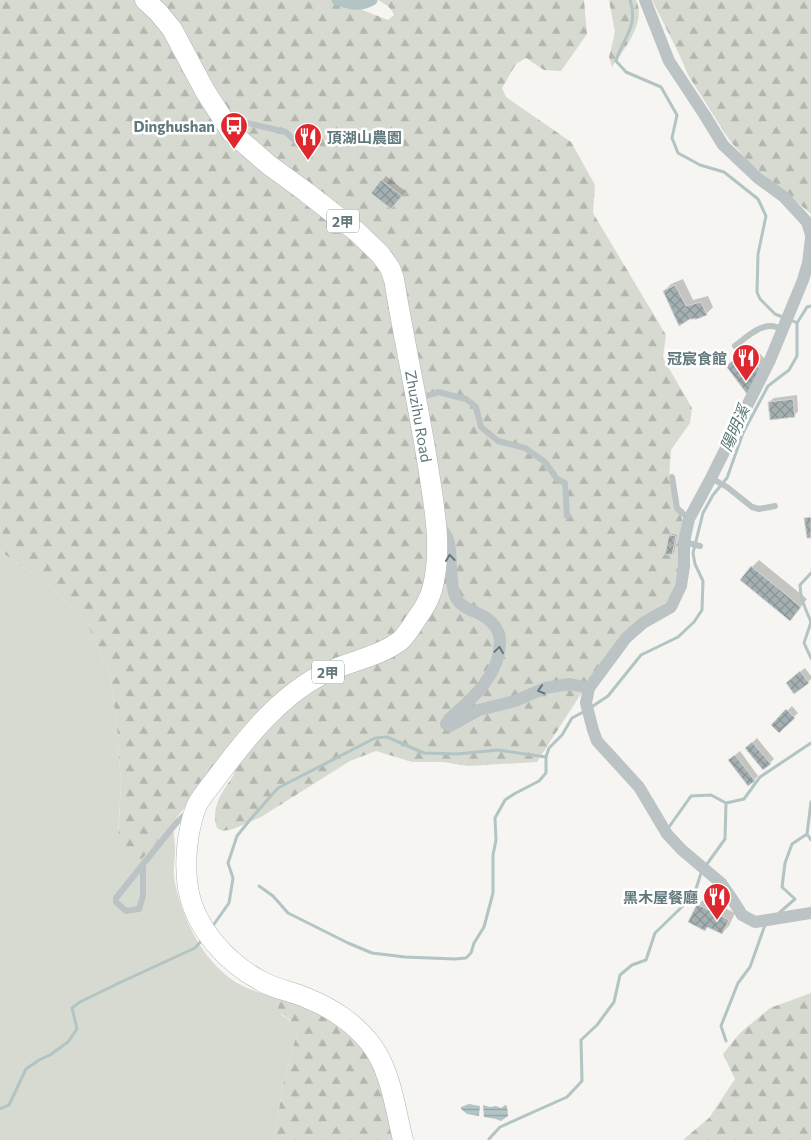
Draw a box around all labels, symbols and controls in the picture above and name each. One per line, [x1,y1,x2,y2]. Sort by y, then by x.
bus stop icon: Dinghushan [219,111,249,150]
place label: Dinghushan [133,117,215,135]
restaurant icon: 頂湖山農園 [293,122,323,161]
place label: 頂湖山農園 [327,128,402,146]
road number: 2甲 [327,210,359,232]
restaurant icon: 冠宸食館 [731,343,761,382]
place label: 冠宸食館 [667,349,727,367]
street label: Zhuzihu Road [402,369,436,463]
water label: 陽明溪 [716,400,753,454]
one-way arrow [445,554,456,562]
one-way arrow [493,645,503,654]
road number: 2甲 [312,660,344,684]
one-way arrow [538,685,546,695]
restaurant icon: 黑木屋餐廳 [702,882,732,921]
place label: 黑木屋餐廳 [623,888,698,906]

